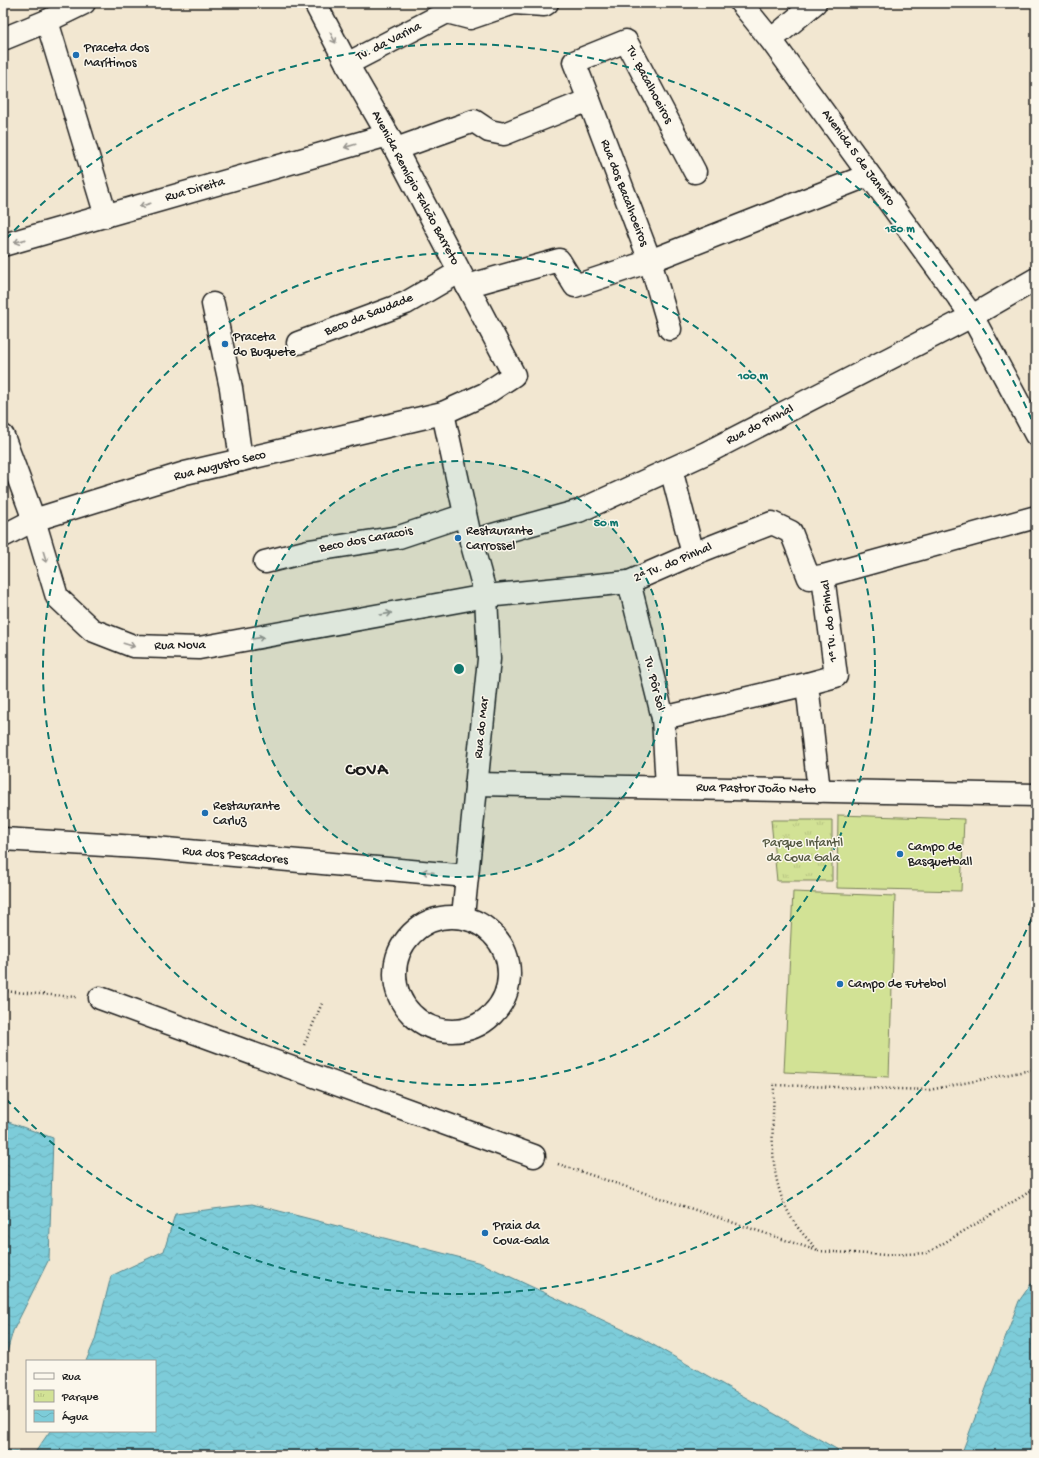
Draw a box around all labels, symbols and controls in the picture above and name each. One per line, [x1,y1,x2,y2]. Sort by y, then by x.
street label: Tv. da Varina [353,19,425,65]
one-way arrow [330,31,337,43]
place label: Praceta dos Marítimos [83,41,150,71]
street label: Tv. Bacalhoeiros [622,43,676,127]
marker: Praceta dos Marítimos [71,50,81,60]
street label: Avenida 5 de Janeiro [818,107,898,209]
street label: Avenida Remígio Falcão Barreto [368,108,462,268]
street label: Rua dos Bacalhoeiros [597,137,652,250]
one-way arrow [344,142,357,150]
street label: Rua Direita [164,174,227,206]
one-way arrow [138,202,151,209]
text: 150 m [884,223,915,237]
one-way arrow [13,238,26,245]
street label: Beco da Saudade [322,290,416,340]
place label: Praceta do Buquete [232,330,296,360]
marker: Praceta do Buquete [220,339,230,349]
text: 100 m [737,370,768,384]
street label: Rua do Pinhal [724,401,796,448]
street label: Rua Augusto Seco [172,447,268,485]
text: 50 m [594,517,619,531]
street label: Beco dos Caracois [317,523,415,557]
place label: Restaurante Carrossel [466,524,533,554]
marker: Restaurante Carrossel [453,533,463,543]
street label: 2ª Tv. do Pinhal [632,540,714,586]
one-way arrow [42,550,49,563]
street label: 1ª Tv. do Pinhal [818,579,842,664]
one-way arrow [379,610,392,618]
one-way arrow [251,633,264,641]
street label: Rua Nova [154,638,207,654]
one-way arrow [123,642,136,649]
street label: Tv. Pôr Sol [640,654,668,713]
centre of rings [452,662,466,676]
street label: Rua do Mar [471,695,493,759]
district label: COVA [345,761,389,781]
street label: Rua Pastor João Neto [696,780,816,798]
place label: Restaurante Carluz [213,799,280,829]
marker: Restaurante Carluz [200,808,210,818]
park label: Parque Infantil da Cova Gala [762,836,843,866]
place label: Campo de Basquetball [907,840,972,870]
street label: Rua dos Pescadores [181,844,290,868]
marker: Campo de Basquetball [895,849,905,859]
one-way arrow [422,869,435,876]
place label: Campo de Futebol [848,977,947,992]
marker: Campo de Futebol [835,979,845,989]
place label: Praia da Cova-Gala [492,1219,550,1249]
marker: Praia da Cova-Gala [480,1228,490,1238]
legend [26,1360,156,1432]
text: Rua [62,1371,81,1385]
text: Parque [61,1391,99,1405]
text: Água [62,1411,89,1425]

